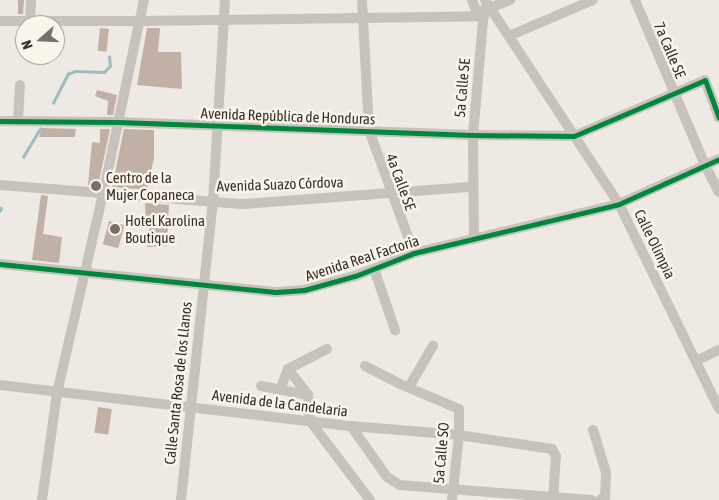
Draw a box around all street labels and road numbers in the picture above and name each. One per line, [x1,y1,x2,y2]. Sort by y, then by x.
street label: 7a Calle SE [650,19,690,81]
street label: 5a Calle SE [450,58,474,118]
street label: Avenida República de Honduras [200,104,376,128]
street label: 4a Calle SE [382,151,420,213]
street label: Avenida Suazo Córdova [216,173,344,195]
street label: Calle Olimpia [630,206,680,282]
street label: Avenida Real Factoría [303,231,421,285]
street label: Calle Santa Rosa de los Llanos [160,301,196,465]
street label: Avenida de la Candelaria [211,386,349,420]
street label: 5a Calle SO [429,422,453,484]

